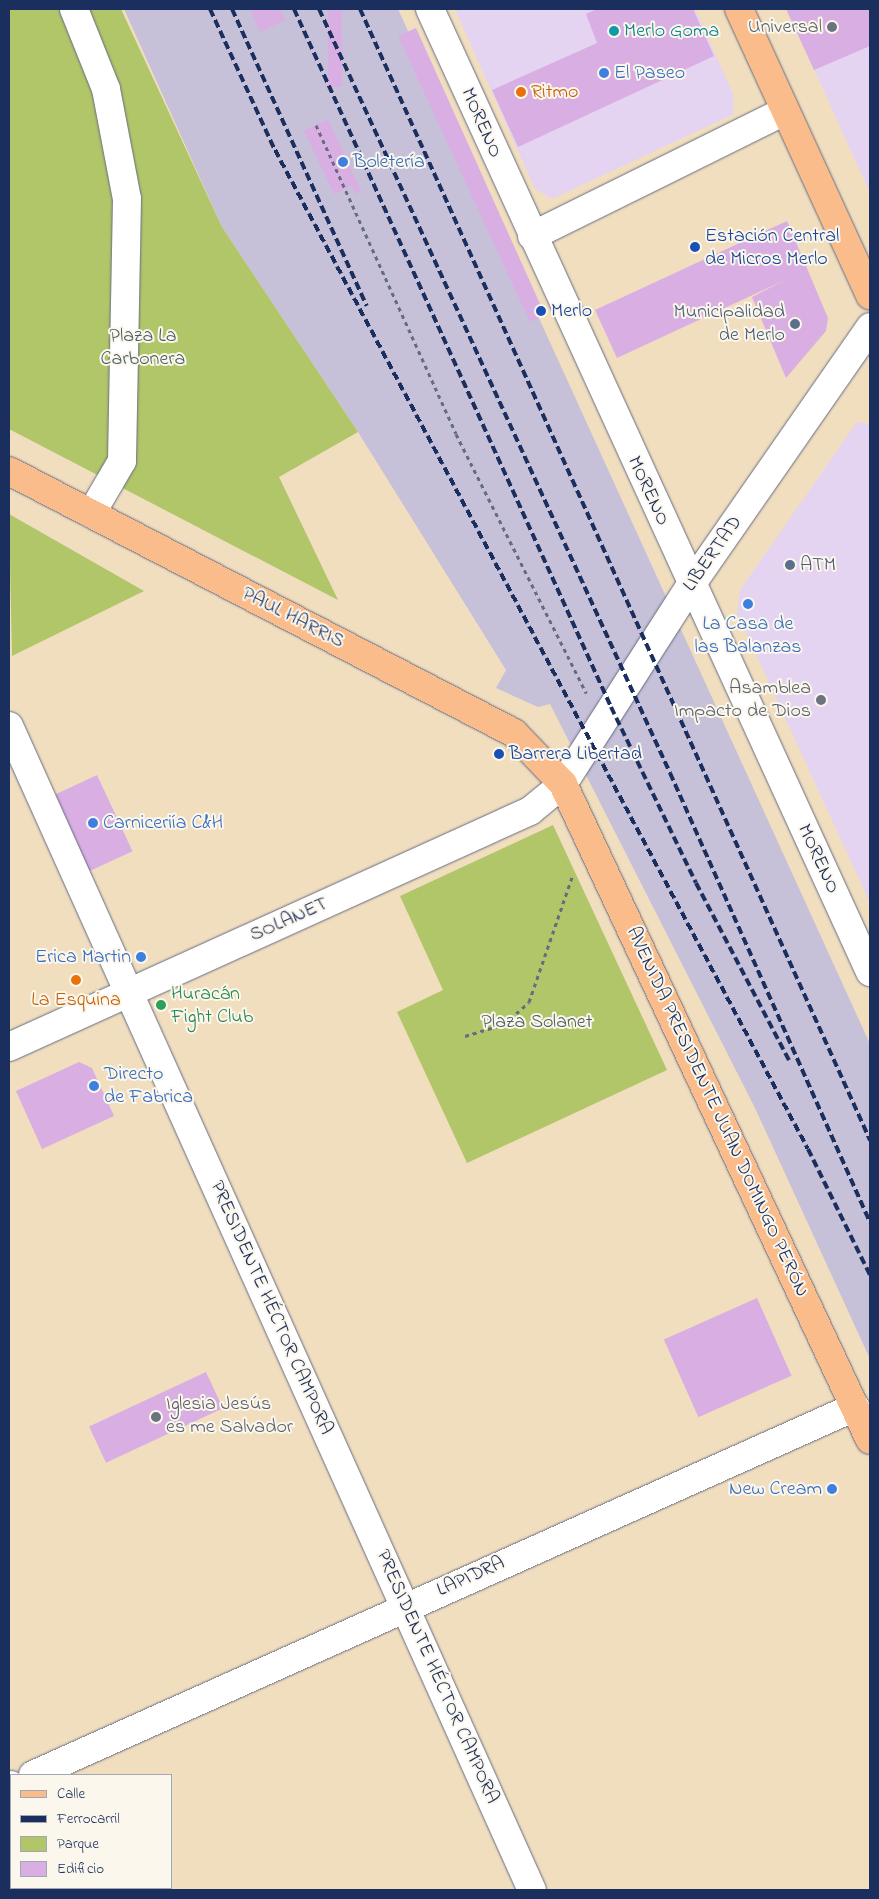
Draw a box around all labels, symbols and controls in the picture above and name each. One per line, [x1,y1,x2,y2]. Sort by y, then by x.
place label: Universal [748,15,822,39]
place label: Merlo Goma [624,19,719,43]
marker: Universal [826,21,838,33]
marker: Merlo Goma [608,25,620,37]
place label: El Paseo [614,61,685,85]
marker: El Paseo [598,67,610,79]
place label: Ritmo [531,80,578,104]
street label: MORENO [455,84,507,162]
marker: Ritmo [515,86,527,98]
place label: Boletería [353,150,425,174]
marker: Boletería [337,156,349,168]
place label: Estación Central de Micros Merlo [705,224,839,271]
marker: Estación Central de Micros Merlo [689,241,701,253]
place label: Merlo [551,299,592,323]
place label: Municipalidad de Merlo [674,300,785,347]
marker: Merlo [535,305,547,317]
marker: Municipalidad de Merlo [789,318,801,330]
park label: Plaza La Carbonera [101,324,185,371]
street label: MORENO [622,452,674,530]
street label: LIBERTAD [678,511,748,597]
place label: ATM [800,553,836,577]
marker: ATM [784,559,796,571]
street label: PAUL HARRIS [238,582,348,654]
marker: La Casa de las Balanzas [742,598,754,610]
place label: La Casa de las Balanzas [695,612,801,659]
place label: Asamblea Impacto de Dios [674,676,811,723]
marker: Asamblea Impacto de Dios [815,694,827,706]
place label: Barrera Libertad [509,742,642,766]
marker: Barrera Libertad [493,748,505,760]
place label: Carniceriía C&H [103,811,223,835]
marker: Carniceriía C&H [87,817,99,829]
street label: MORENO [792,820,844,898]
street label: SOLANET [246,892,332,948]
street label: AVENIDA PRESIDENTE JUAN DOMINGO PERÓN [620,923,814,1301]
place label: Erica Martin [35,945,131,969]
marker: Erica Martin [135,951,147,963]
marker: La Esquina [70,974,82,986]
place label: Huracán Fight Club [171,982,253,1029]
place label: La Esquina [31,988,121,1012]
marker: Huracán Fight Club [155,999,167,1011]
park label: Plaza Solanet [481,1010,593,1034]
place label: Directo de Fabrica [104,1062,193,1109]
marker: Directo de Fabrica [88,1080,100,1092]
street label: PRESIDENTE HÉCTOR CAMPORA [204,1177,338,1439]
place label: Iglesia Jesús es me Salvador [166,1393,293,1440]
marker: Iglesia Jesús es me Salvador [150,1411,162,1423]
place label: New Cream [729,1477,822,1501]
marker: New Cream [826,1483,838,1495]
street label: PRESIDENTE HÉCTOR CAMPORA [370,1546,504,1808]
street label: LAPIDRA [433,1551,509,1603]
legend [10,1774,172,1889]
text: Calle [57,1783,85,1805]
text: Ferrocarril [57,1808,120,1830]
text: Parque [57,1833,99,1855]
text: Edificio [57,1858,104,1880]

